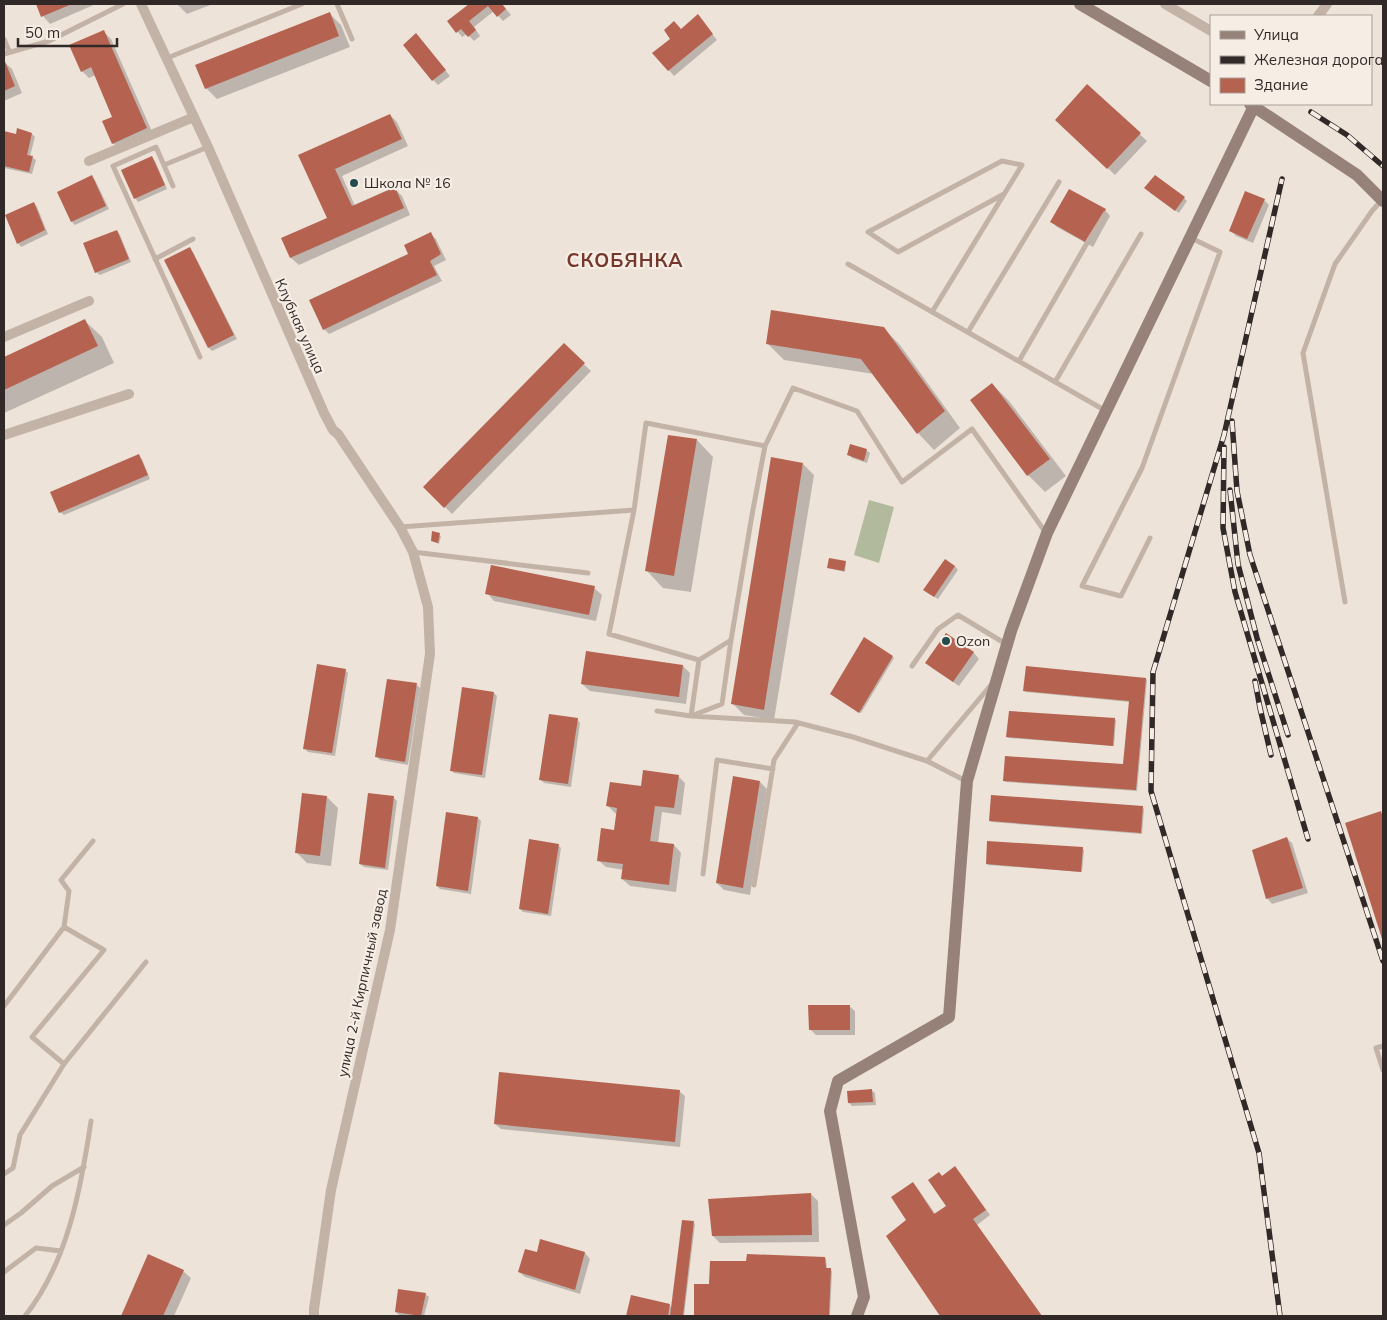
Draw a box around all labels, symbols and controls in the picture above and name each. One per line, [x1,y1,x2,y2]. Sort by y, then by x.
scale bar [18,15,116,47]
legend [1210,15,1372,105]
text: 50 m [25,23,60,42]
text: Улица [1253,25,1299,44]
text: Железная дорога [1254,50,1384,69]
text: Здание [1254,75,1308,94]
place label: Школа № 16 [364,174,451,192]
marker: Школа № 16 [348,177,360,189]
district label: СКОБЯНКА [566,248,684,272]
street label: Клубная улица [271,276,329,376]
place label: Ozon [956,632,990,650]
marker: Ozon [940,635,952,647]
street label: улица 2-й Кирпичный завод [333,887,391,1079]

